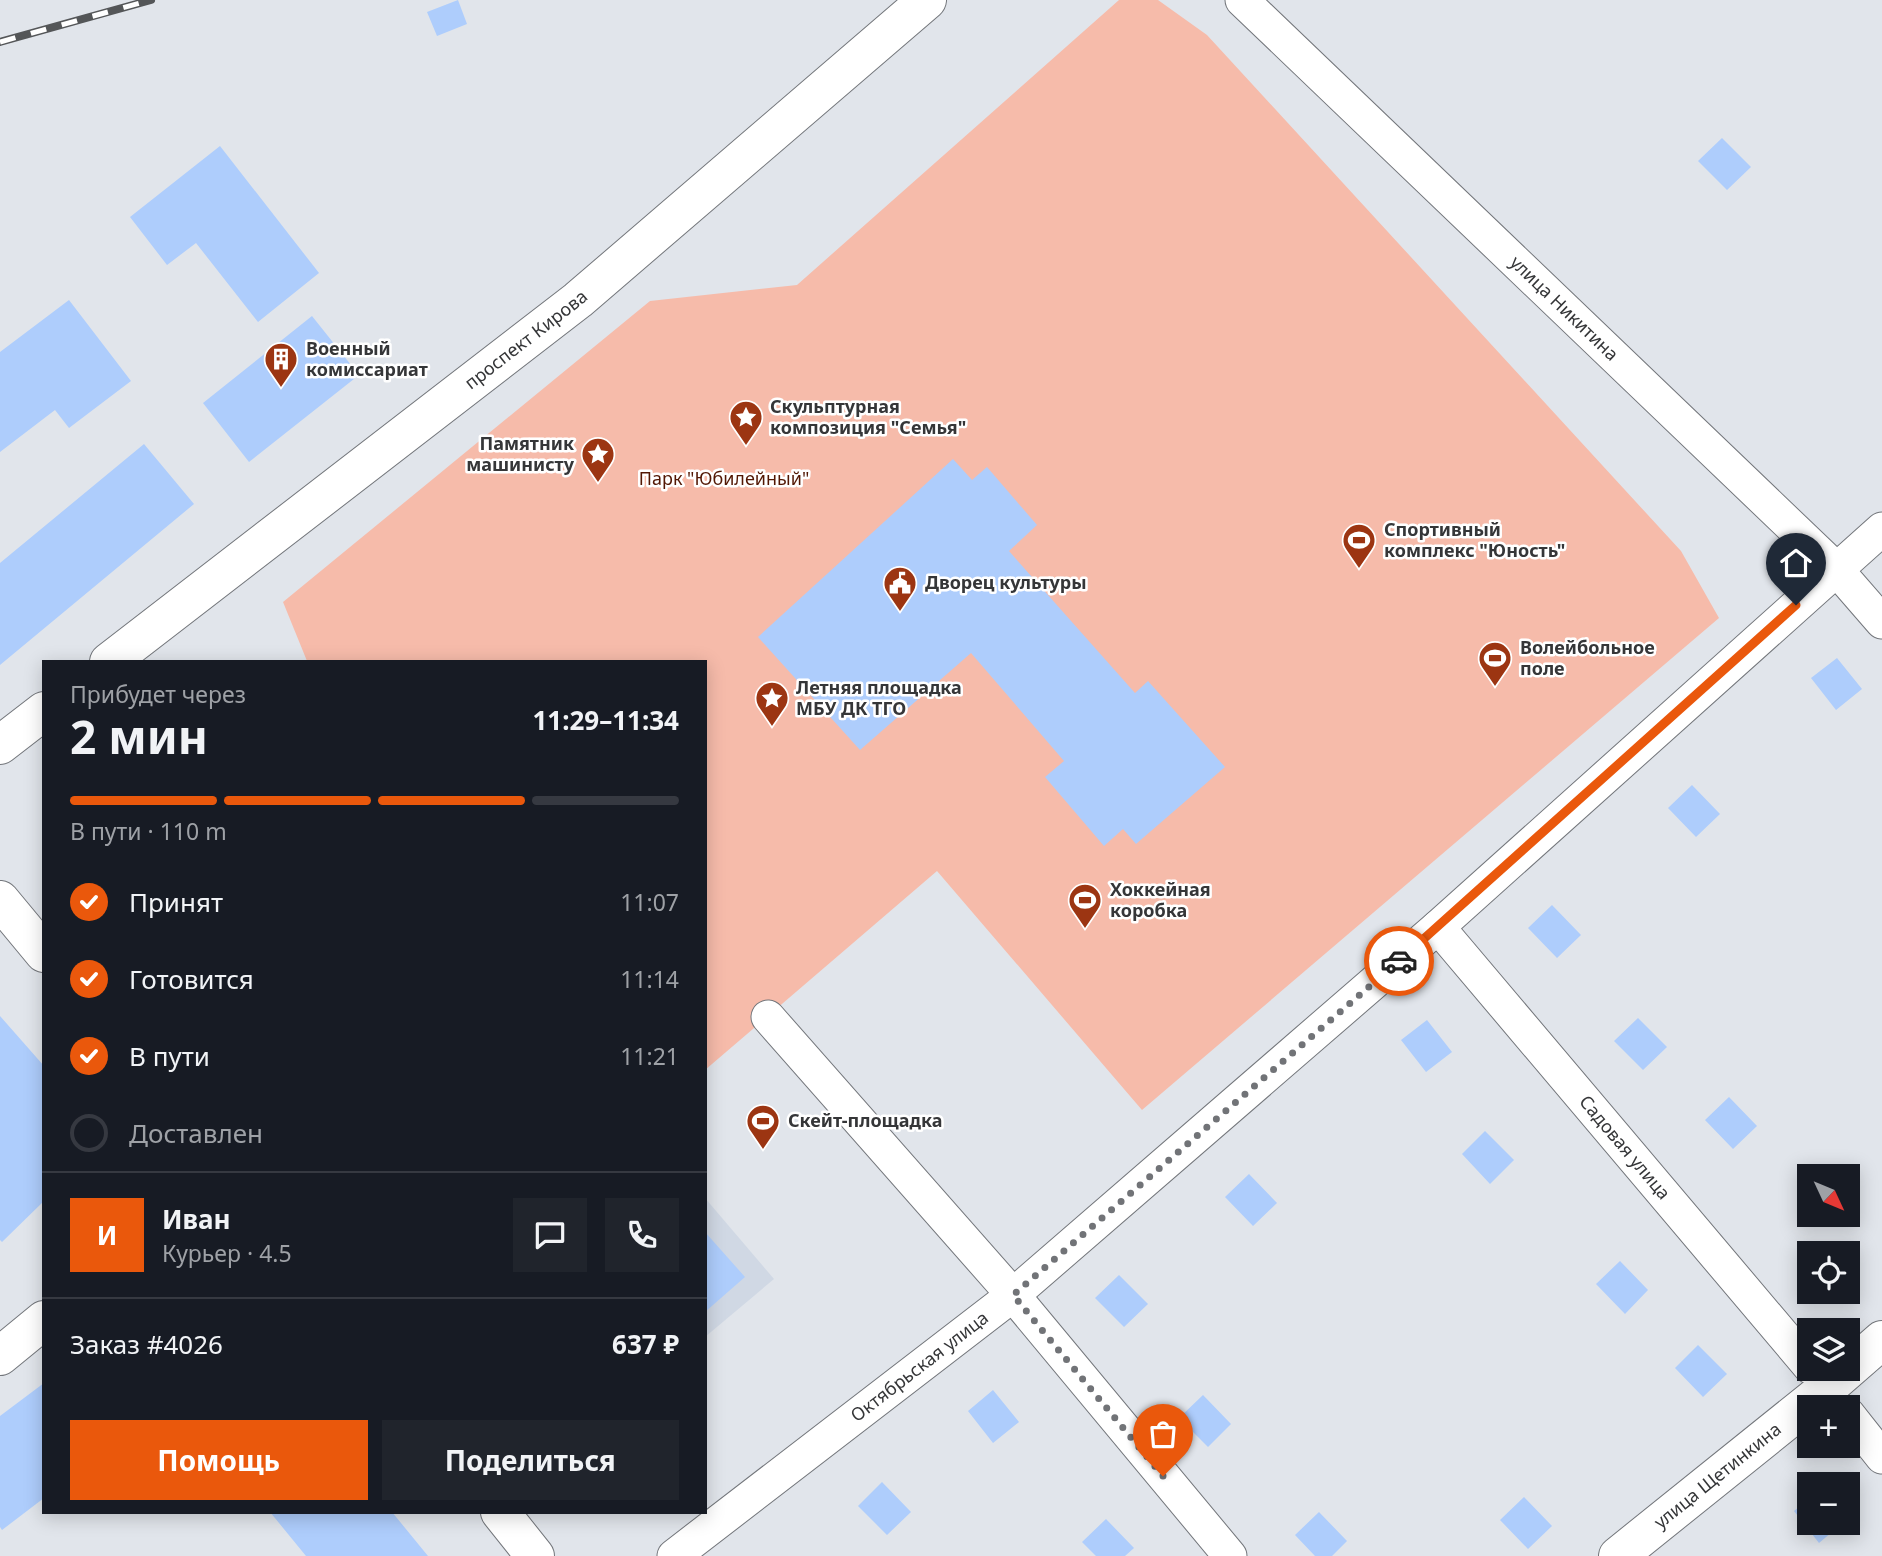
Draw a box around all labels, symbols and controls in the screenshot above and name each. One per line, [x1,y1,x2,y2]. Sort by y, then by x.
street label: улица Никитина [1505,250,1624,365]
street label: проспект Кирова [459,284,592,394]
place label: Военный комиссариат [306,336,428,381]
building icon: Военный комиссариат [262,340,300,389]
place label: Скульптурная композиция "Семья" [770,394,966,439]
place icon: Скульптурная композиция "Семья" [727,398,765,447]
place label: Памятник машинисту [466,431,575,476]
place icon: Памятник машинисту [579,435,617,484]
park label: Парк "Юбилейный" [639,466,809,490]
place label: Спортивный комплекс "Юность" [1384,517,1566,562]
sports icon: Спортивный комплекс "Юность" [1340,521,1378,570]
pin [1766,533,1826,605]
icon: home [1777,544,1815,582]
public building icon: Дворец культуры [881,564,919,613]
place label: Дворец культуры [925,570,1087,594]
place label: Волейбольное поле [1520,635,1655,680]
sports icon: Волейбольное поле [1476,639,1514,688]
place label: Летняя площадка МБУ ДК ТГО [796,675,962,720]
text: Прибудет через [70,678,246,710]
place icon: Летняя площадка МБУ ДК ТГО [753,679,791,728]
text: 11:29–11:34 [532,702,679,738]
text: 2 мин [70,705,208,767]
text: В пути · 110 m [70,815,227,847]
place label: Хоккейная коробка [1110,877,1211,922]
sports icon: Хоккейная коробка [1066,881,1104,930]
icon: check [70,883,108,921]
text: Принят [129,884,223,920]
text: 11:07 [620,886,679,918]
courier [1364,926,1434,996]
icon: car [1380,942,1418,980]
icon: check [70,960,108,998]
text: Готовится [129,961,254,997]
text: 11:14 [620,963,679,995]
icon: check [70,1037,108,1075]
text: В пути [129,1038,210,1074]
text: 11:21 [620,1040,679,1072]
street label: Садовая улица [1574,1090,1676,1204]
sports icon: Скейт-площадка [744,1102,782,1151]
place label: Скейт-площадка [788,1108,942,1132]
text: Доставлен [129,1115,263,1151]
north arrow [1797,1164,1860,1227]
map controls [1797,1164,1860,1535]
button: chat [513,1198,587,1272]
button: phone [605,1198,679,1272]
text: Иван [162,1201,231,1237]
text: И [97,1217,117,1253]
text: Курьер · 4.5 [162,1237,292,1269]
button: locate [1797,1241,1860,1304]
street label: Октябрьская улица [845,1305,993,1427]
button: layers [1797,1318,1860,1381]
text: Заказ #4026 [70,1326,223,1362]
text: 637 ₽ [612,1326,679,1362]
button: + [1797,1395,1860,1458]
pin [1133,1404,1193,1476]
icon: bag [1144,1415,1182,1453]
street label: улица Щетинкина [1649,1417,1786,1533]
button: Помощь [70,1420,368,1500]
button: Поделиться [382,1420,679,1500]
button: − [1797,1472,1860,1535]

